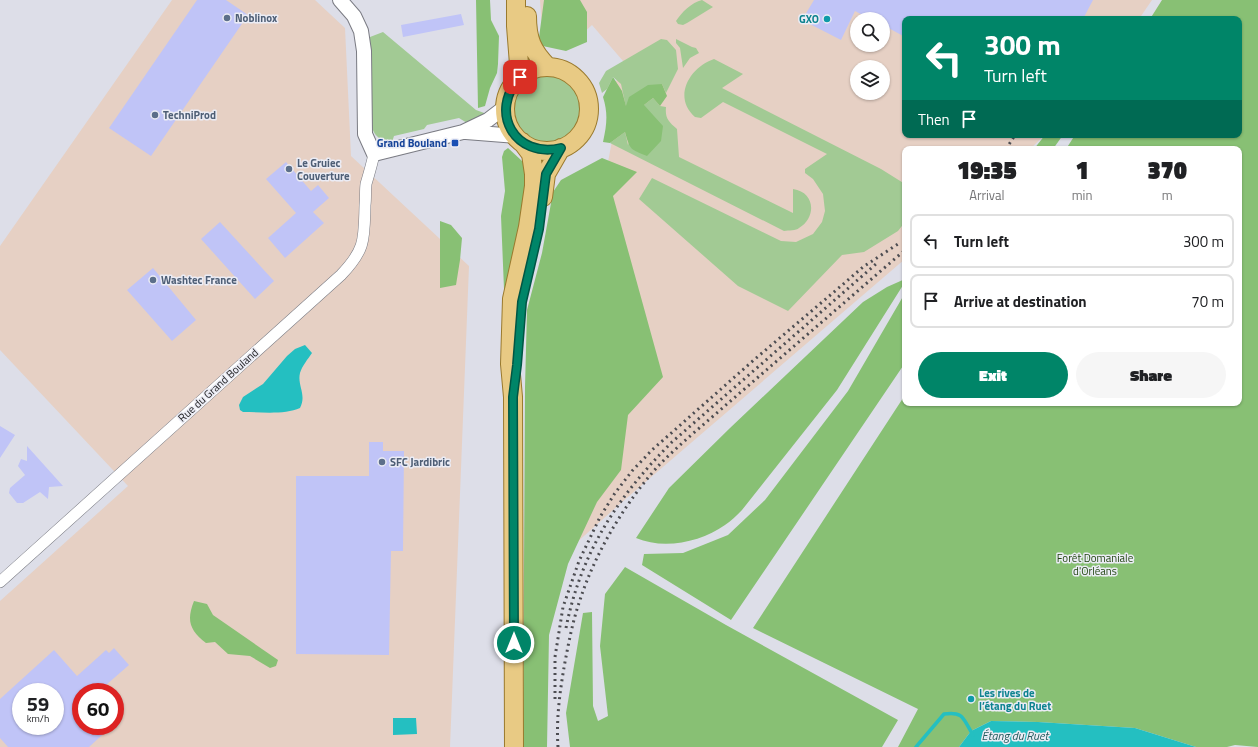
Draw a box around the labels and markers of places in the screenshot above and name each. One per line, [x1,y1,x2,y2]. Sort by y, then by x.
place label: Noblinox [235,10,278,26]
place label: GXO [799,11,819,27]
marker: Noblinox [222,13,232,23]
marker: GXO [822,14,832,24]
pin [503,60,537,94]
place label: TechniProd [163,107,216,123]
marker: TechniProd [150,110,160,120]
place label: Grand Bouland [377,135,447,151]
marker: Grand Bouland [450,138,460,148]
place label: Le Gruiec Couverture [297,155,350,184]
marker: Le Gruiec Couverture [284,164,294,174]
place label: Washtec France [161,272,237,288]
marker: Washtec France [148,275,158,285]
place label: SFC Jardibric [390,454,450,470]
marker: SFC Jardibric [377,457,387,467]
place label: Les rives de l’étang du Ruet [979,685,1051,714]
marker: Les rives de l’étang du Ruet [966,694,976,704]

